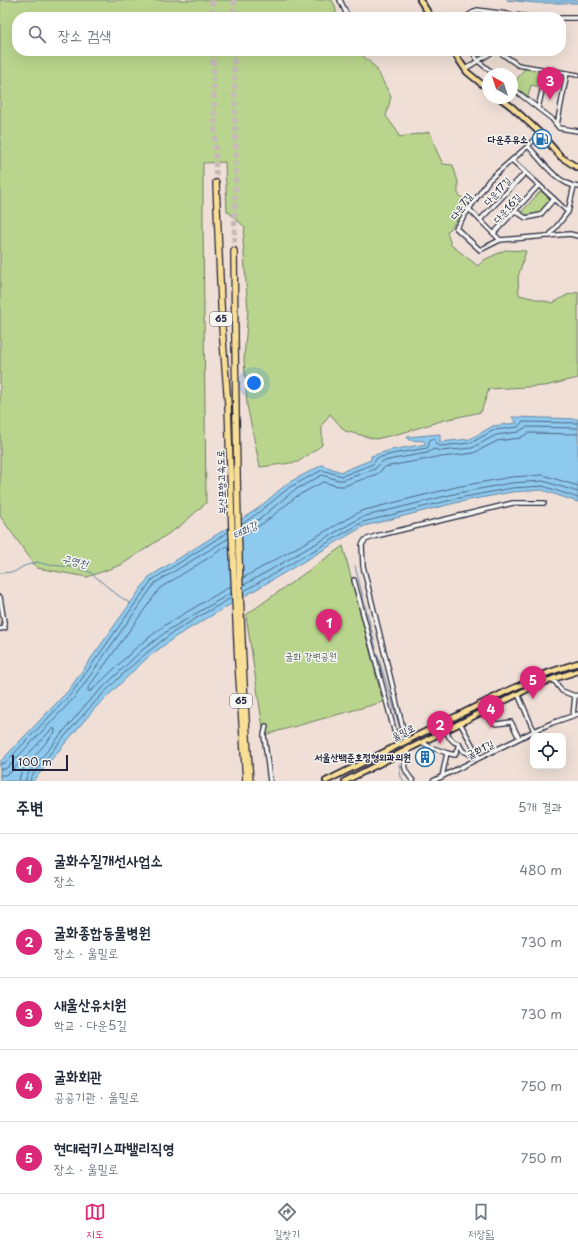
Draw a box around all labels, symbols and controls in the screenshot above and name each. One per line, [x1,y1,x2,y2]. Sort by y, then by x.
search box [12,12,566,56]
icon: search [26,23,48,45]
text: 장소 검색 [58,23,111,46]
pin: 3 [537,67,563,100]
north arrow [482,68,518,104]
fuel station icon: 다운주유소 [531,128,553,150]
place label: 다운주유소 [488,131,528,146]
street label: 다운17길 [479,173,514,208]
street label: 다운7길 [446,189,475,222]
street label: 다운16길 [489,189,524,226]
road number: 65 [210,312,232,326]
your location [244,373,264,393]
street label: 부산포항고속도로 [212,450,229,514]
water label: 태화강 [229,515,261,543]
water label: 구영천 [60,549,91,572]
pin: 1 [316,609,342,642]
park label: 굴화 강변공원 [285,648,337,663]
pin: 5 [520,666,546,699]
road number: 65 [230,694,252,708]
pin: 4 [478,695,504,728]
pin: 2 [427,711,453,744]
street label: 울밀로 [389,720,417,744]
map controls [530,733,566,769]
button: locate [530,733,566,769]
street label: 굴화1길 [464,736,496,762]
building icon: 서울산백준호정형외과의원 [414,746,436,768]
place label: 서울산백준호정형외과의원 [314,749,411,764]
scale bar [12,753,68,772]
text: 100 m [18,753,52,770]
text: 주변 [16,794,43,820]
text: 5개 결과 [518,797,562,816]
text: 굴화수질개선사업소 [54,848,163,871]
text: 1 [26,860,32,879]
text: 480 m [520,860,562,879]
text: 장소 [54,871,75,890]
text: 굴화종합동물병원 [54,920,151,943]
text: 2 [24,932,34,951]
text: 730 m [521,932,562,951]
text: 장소 · 울밀로 [54,943,119,962]
text: 새울산유치원 [54,992,126,1015]
text: 3 [25,1004,33,1023]
text: 730 m [521,1004,562,1023]
text: 학교 · 다운5길 [54,1015,127,1034]
text: 굴화회관 [54,1064,102,1087]
text: 4 [25,1076,33,1095]
text: 750 m [521,1076,562,1095]
text: 공공기관 · 울밀로 [54,1087,139,1106]
text: 현대럭키스파밸리직영 [54,1136,175,1159]
text: 5 [25,1148,33,1167]
text: 750 m [521,1148,562,1167]
text: 장소 · 울밀로 [54,1159,119,1178]
tab: 지도 [84,1201,106,1242]
tab: 길찾기 [273,1201,300,1242]
tab: 저장됨 [468,1201,494,1242]

